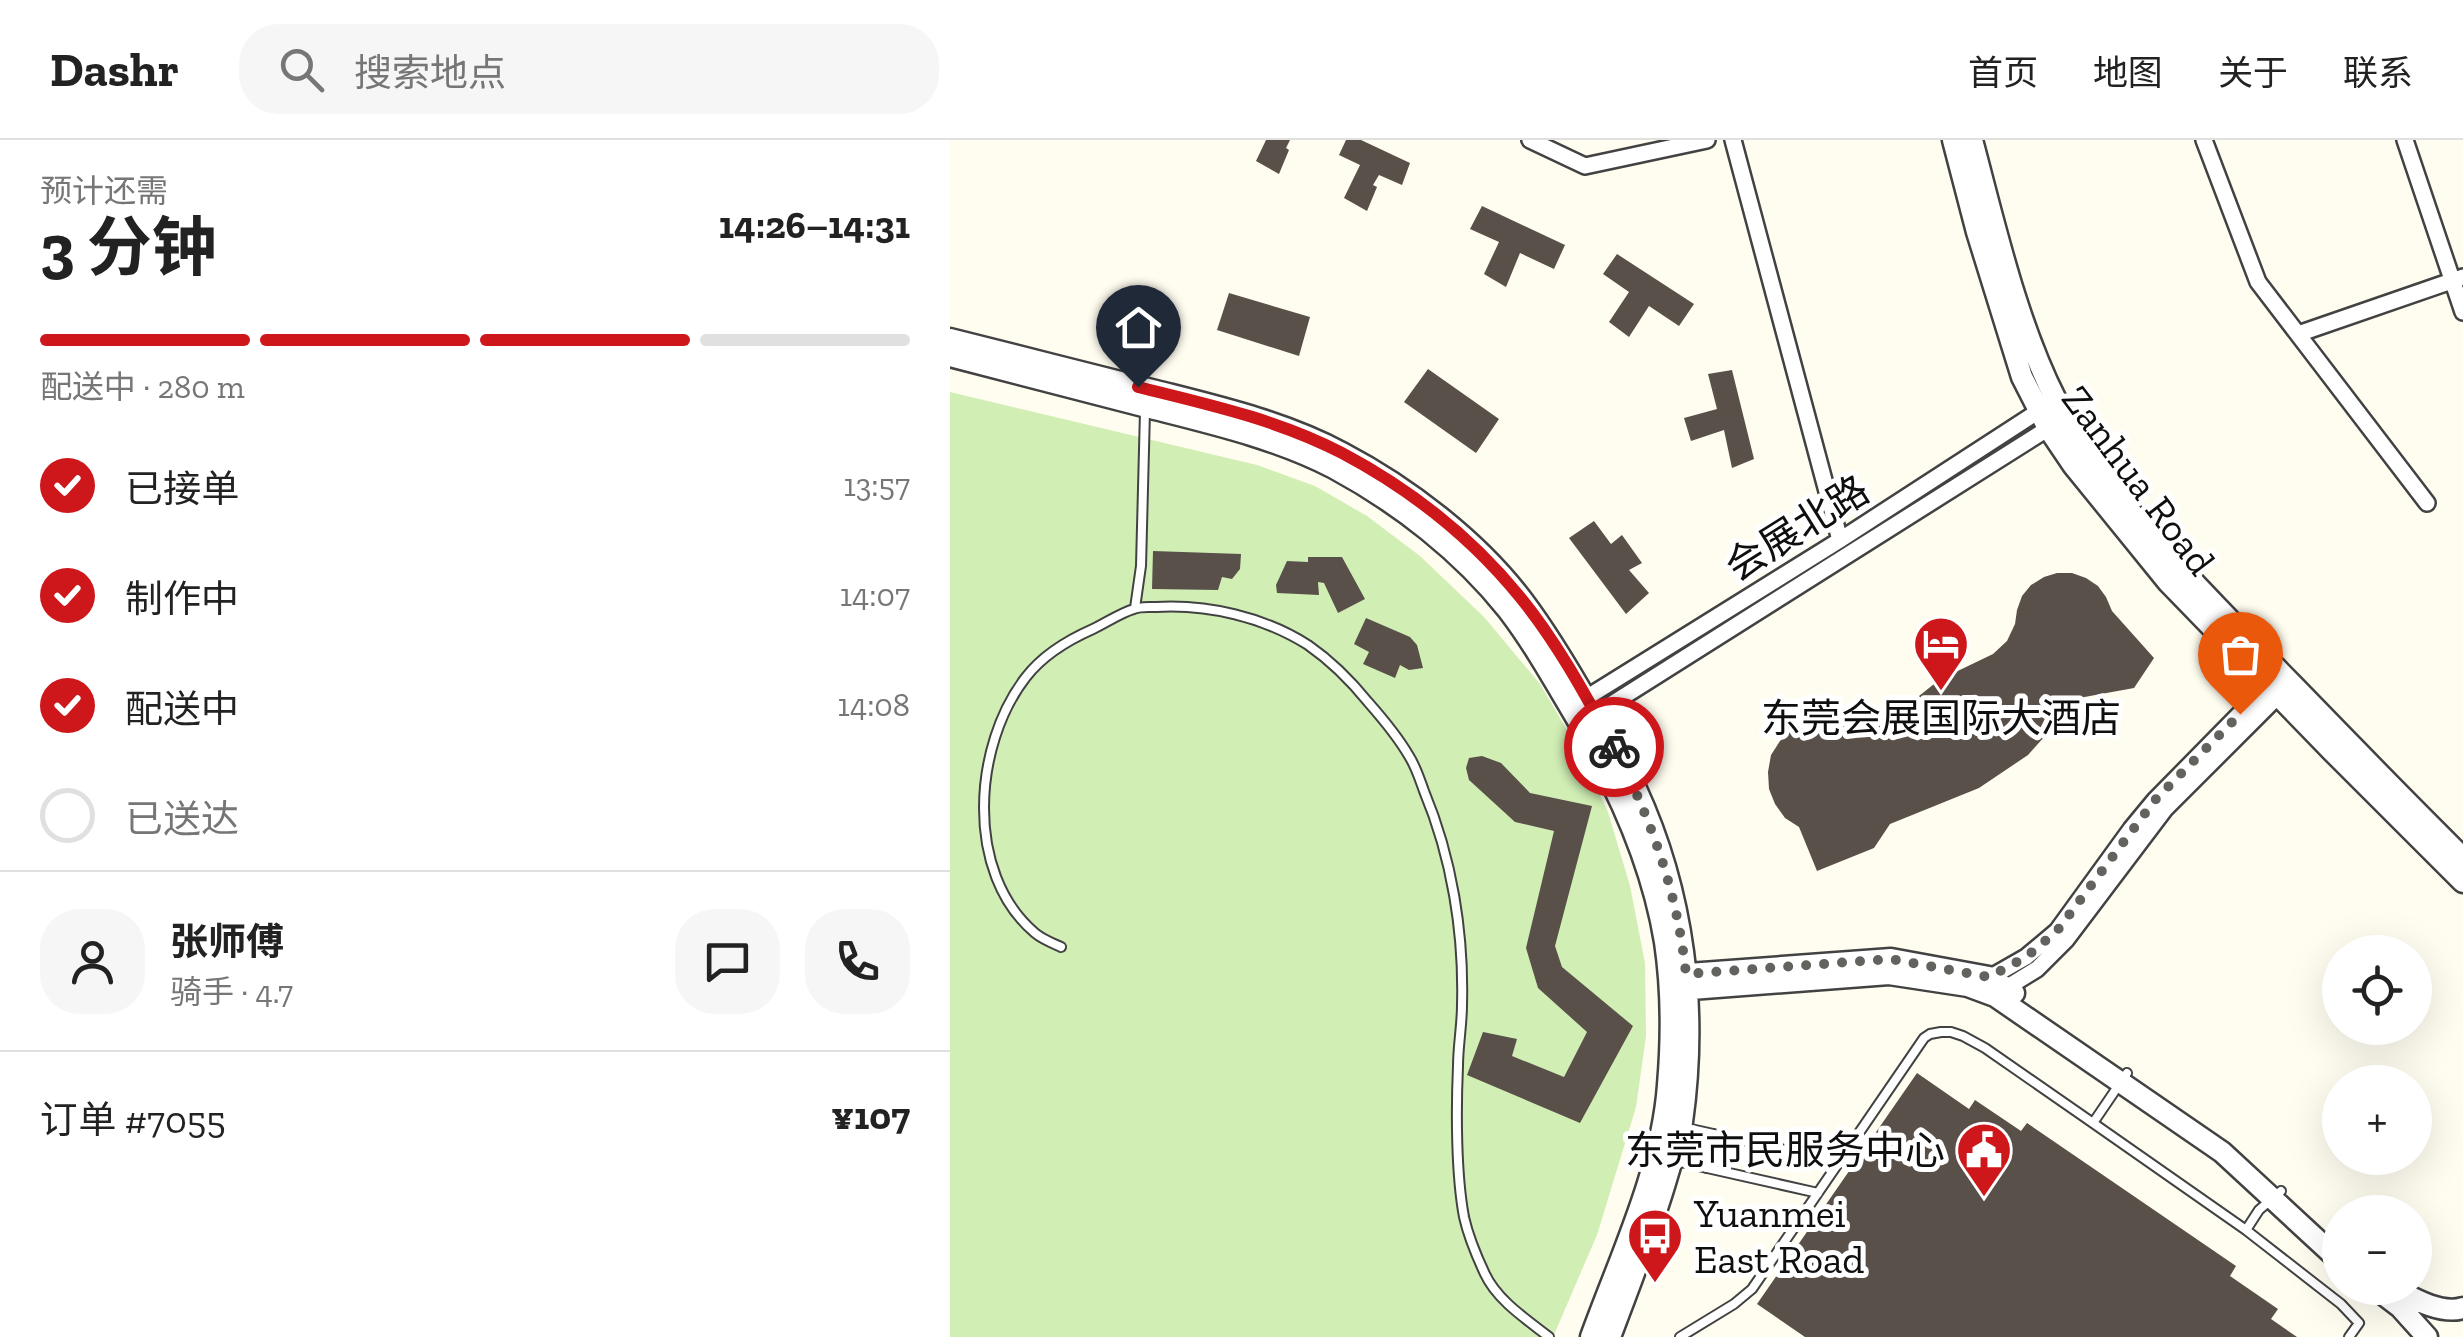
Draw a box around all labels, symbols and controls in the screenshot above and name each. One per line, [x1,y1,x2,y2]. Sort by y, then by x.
search box [239,24,939,114]
text: Dashr [50,41,179,98]
icon: search [274,42,329,97]
text: 搜索地点 [354,50,506,96]
text: 首页 [1968,52,2038,94]
text: 地图 [2093,52,2163,94]
text: 关于 [2218,52,2288,94]
text: 联系 [2343,52,2413,94]
text: 预计还需 [40,172,168,210]
text: 14:26–14:31 [719,202,910,248]
text: 3 分钟 [40,209,217,287]
pin [1096,285,1181,388]
icon: home [1111,300,1166,355]
text: 配送中 · 280 m [40,368,245,406]
street label: Zanhua Road [2052,376,2226,584]
icon: check [40,458,95,513]
street label: 会展北路 [1716,465,1878,591]
text: 已接单 [125,466,239,512]
text: 13:57 [843,466,910,504]
icon: check [40,568,95,623]
text: 制作中 [125,576,239,622]
text: 14:07 [840,576,910,614]
pin [2198,612,2283,715]
hotel icon: 东莞会展国际大酒店 [1911,614,1971,693]
icon: bag [2213,627,2268,682]
icon: check [40,678,95,733]
text: 配送中 [125,686,239,732]
text: 14:08 [838,686,910,724]
place label: 东莞会展国际大酒店 [1761,694,2121,742]
courier [1564,697,1664,797]
icon: bike [1587,720,1642,775]
text: 已送达 [125,796,239,842]
button: person [40,909,145,1014]
button: chat [675,909,780,1014]
button: phone [805,909,910,1014]
text: 张师傅 [170,919,284,965]
map controls [2322,935,2432,1305]
button: locate [2322,935,2432,1045]
text: 骑手 · 4.7 [170,973,293,1011]
button: + [2322,1065,2432,1175]
text: ¥107 [831,1093,910,1139]
text: 订单 #7055 [40,1097,226,1143]
public building icon: 东莞市民服务中心 [1954,1120,2014,1199]
place label: 东莞市民服务中心 [1625,1126,1945,1174]
place label: Yuanmei East Road [1693,1189,1864,1283]
button: − [2322,1195,2432,1305]
bus stop icon: Yuanmei East Road [1625,1206,1685,1285]

